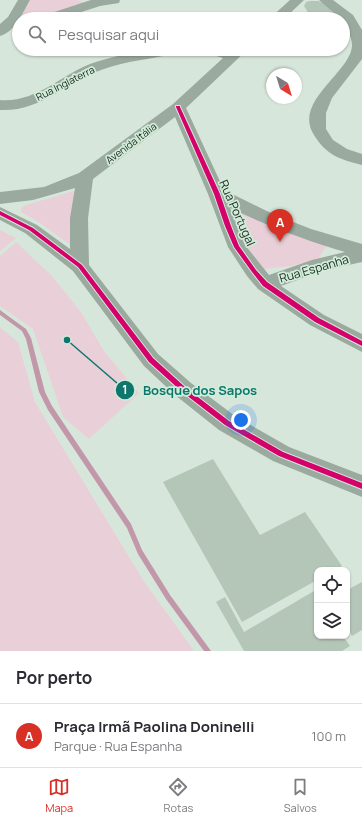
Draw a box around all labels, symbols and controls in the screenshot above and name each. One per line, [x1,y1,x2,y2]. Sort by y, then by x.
search box [12,12,350,56]
icon: search [26,23,48,45]
text: Pesquisar aqui [58,24,159,45]
street label: Rua Inglaterra [33,62,97,104]
north arrow [266,68,302,104]
street label: Avenida Itália [103,119,159,167]
street label: Rua Portugal [215,177,260,249]
pin: A [267,209,293,242]
street label: Rua Espanha [277,250,351,287]
callout: Bosque dos Sapos [115,378,265,403]
text: 1 [122,381,128,398]
text: Bosque dos Sapos [143,381,257,399]
your location [231,410,251,430]
map controls [314,567,350,639]
button: locate [314,567,350,603]
button: layers [314,603,350,639]
text: Por perto [16,666,92,689]
text: Praça Irmã Paolina Doninelli [54,716,254,737]
text: A [25,727,33,745]
text: 100 m [311,727,346,745]
text: Parque · Rua Espanha [54,737,182,755]
tab: Mapa [45,776,73,815]
tab: Rotas [164,776,193,815]
tab: Salvos [284,776,317,815]

